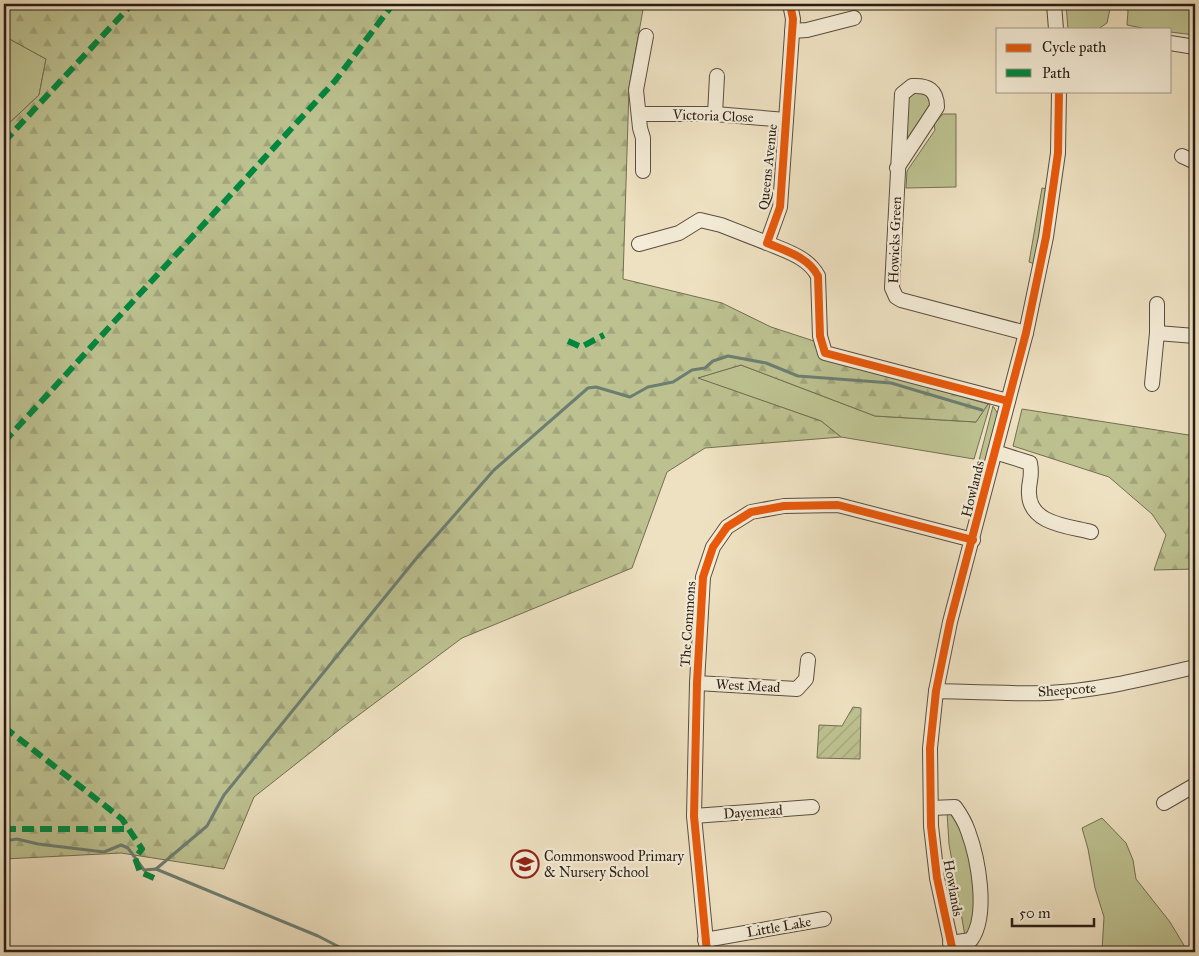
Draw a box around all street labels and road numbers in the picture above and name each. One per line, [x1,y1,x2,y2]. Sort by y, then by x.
street label: Victoria Close [671,106,754,126]
street label: Queens Avenue [755,123,781,211]
street label: Howicks Green [885,196,905,284]
street label: Howlands [958,459,988,519]
street label: The Commons [677,580,699,668]
street label: West Mead [715,676,781,696]
street label: Sheepcote [1037,679,1097,701]
street label: Dayemead [723,801,783,823]
street label: Howlands [940,858,966,918]
street label: Little Lake [745,913,813,941]

